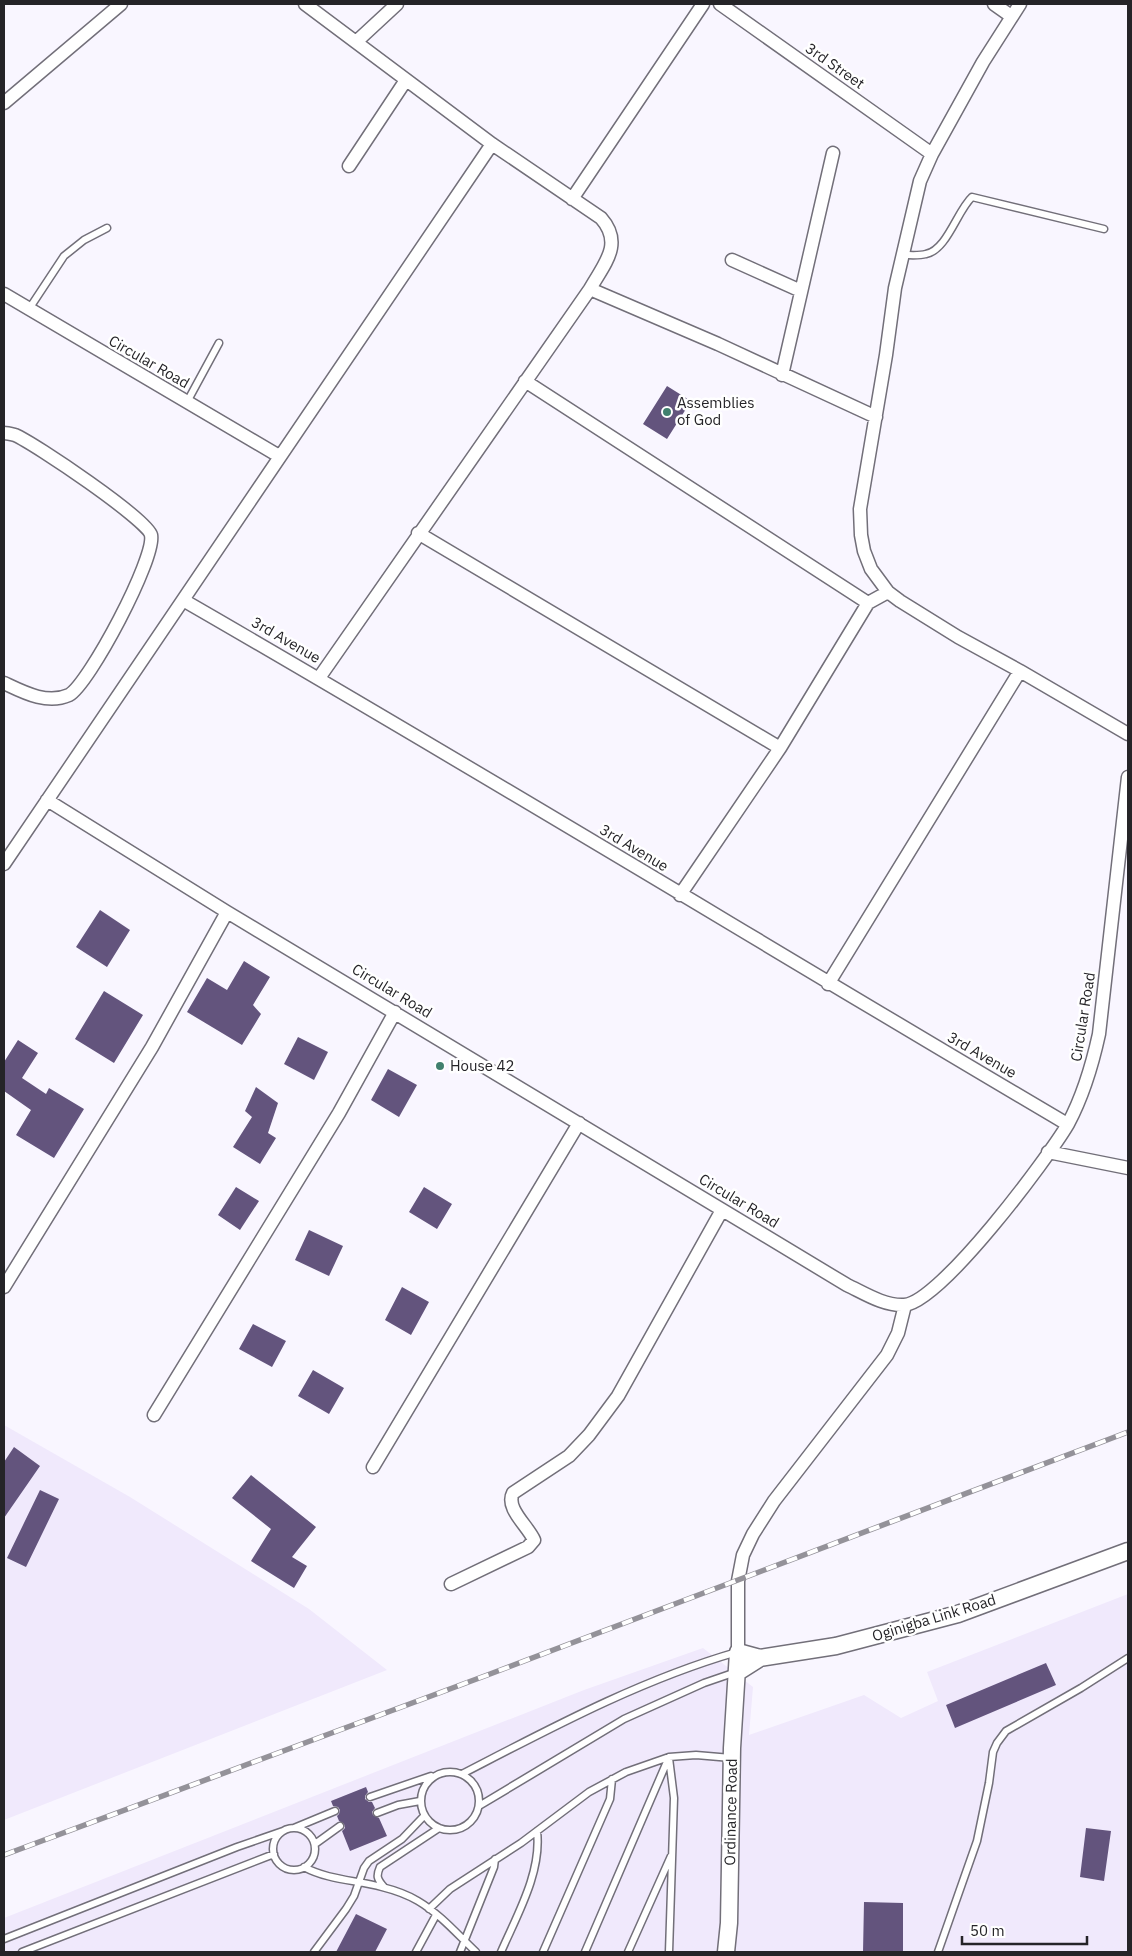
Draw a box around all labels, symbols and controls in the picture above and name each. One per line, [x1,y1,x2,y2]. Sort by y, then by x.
street label: 3rd Street [802,38,869,93]
street label: Circular Road [105,331,193,392]
place label: Assemblies of God [677,393,755,429]
marker: Assemblies of God [661,406,673,418]
street label: 3rd Avenue [248,612,324,667]
street label: 3rd Avenue [596,820,672,875]
street label: Circular Road [349,959,436,1022]
street label: Circular Road [1066,971,1099,1063]
street label: 3rd Avenue [944,1027,1020,1082]
place label: House 42 [450,1056,515,1075]
marker: House 42 [434,1060,446,1072]
street label: Circular Road [696,1169,783,1232]
street label: Oginigba Link Road [870,1590,998,1645]
street label: Ordinance Road [720,1758,741,1866]
scale bar [962,1914,1087,1946]
text: 50 m [970,1921,1005,1940]

